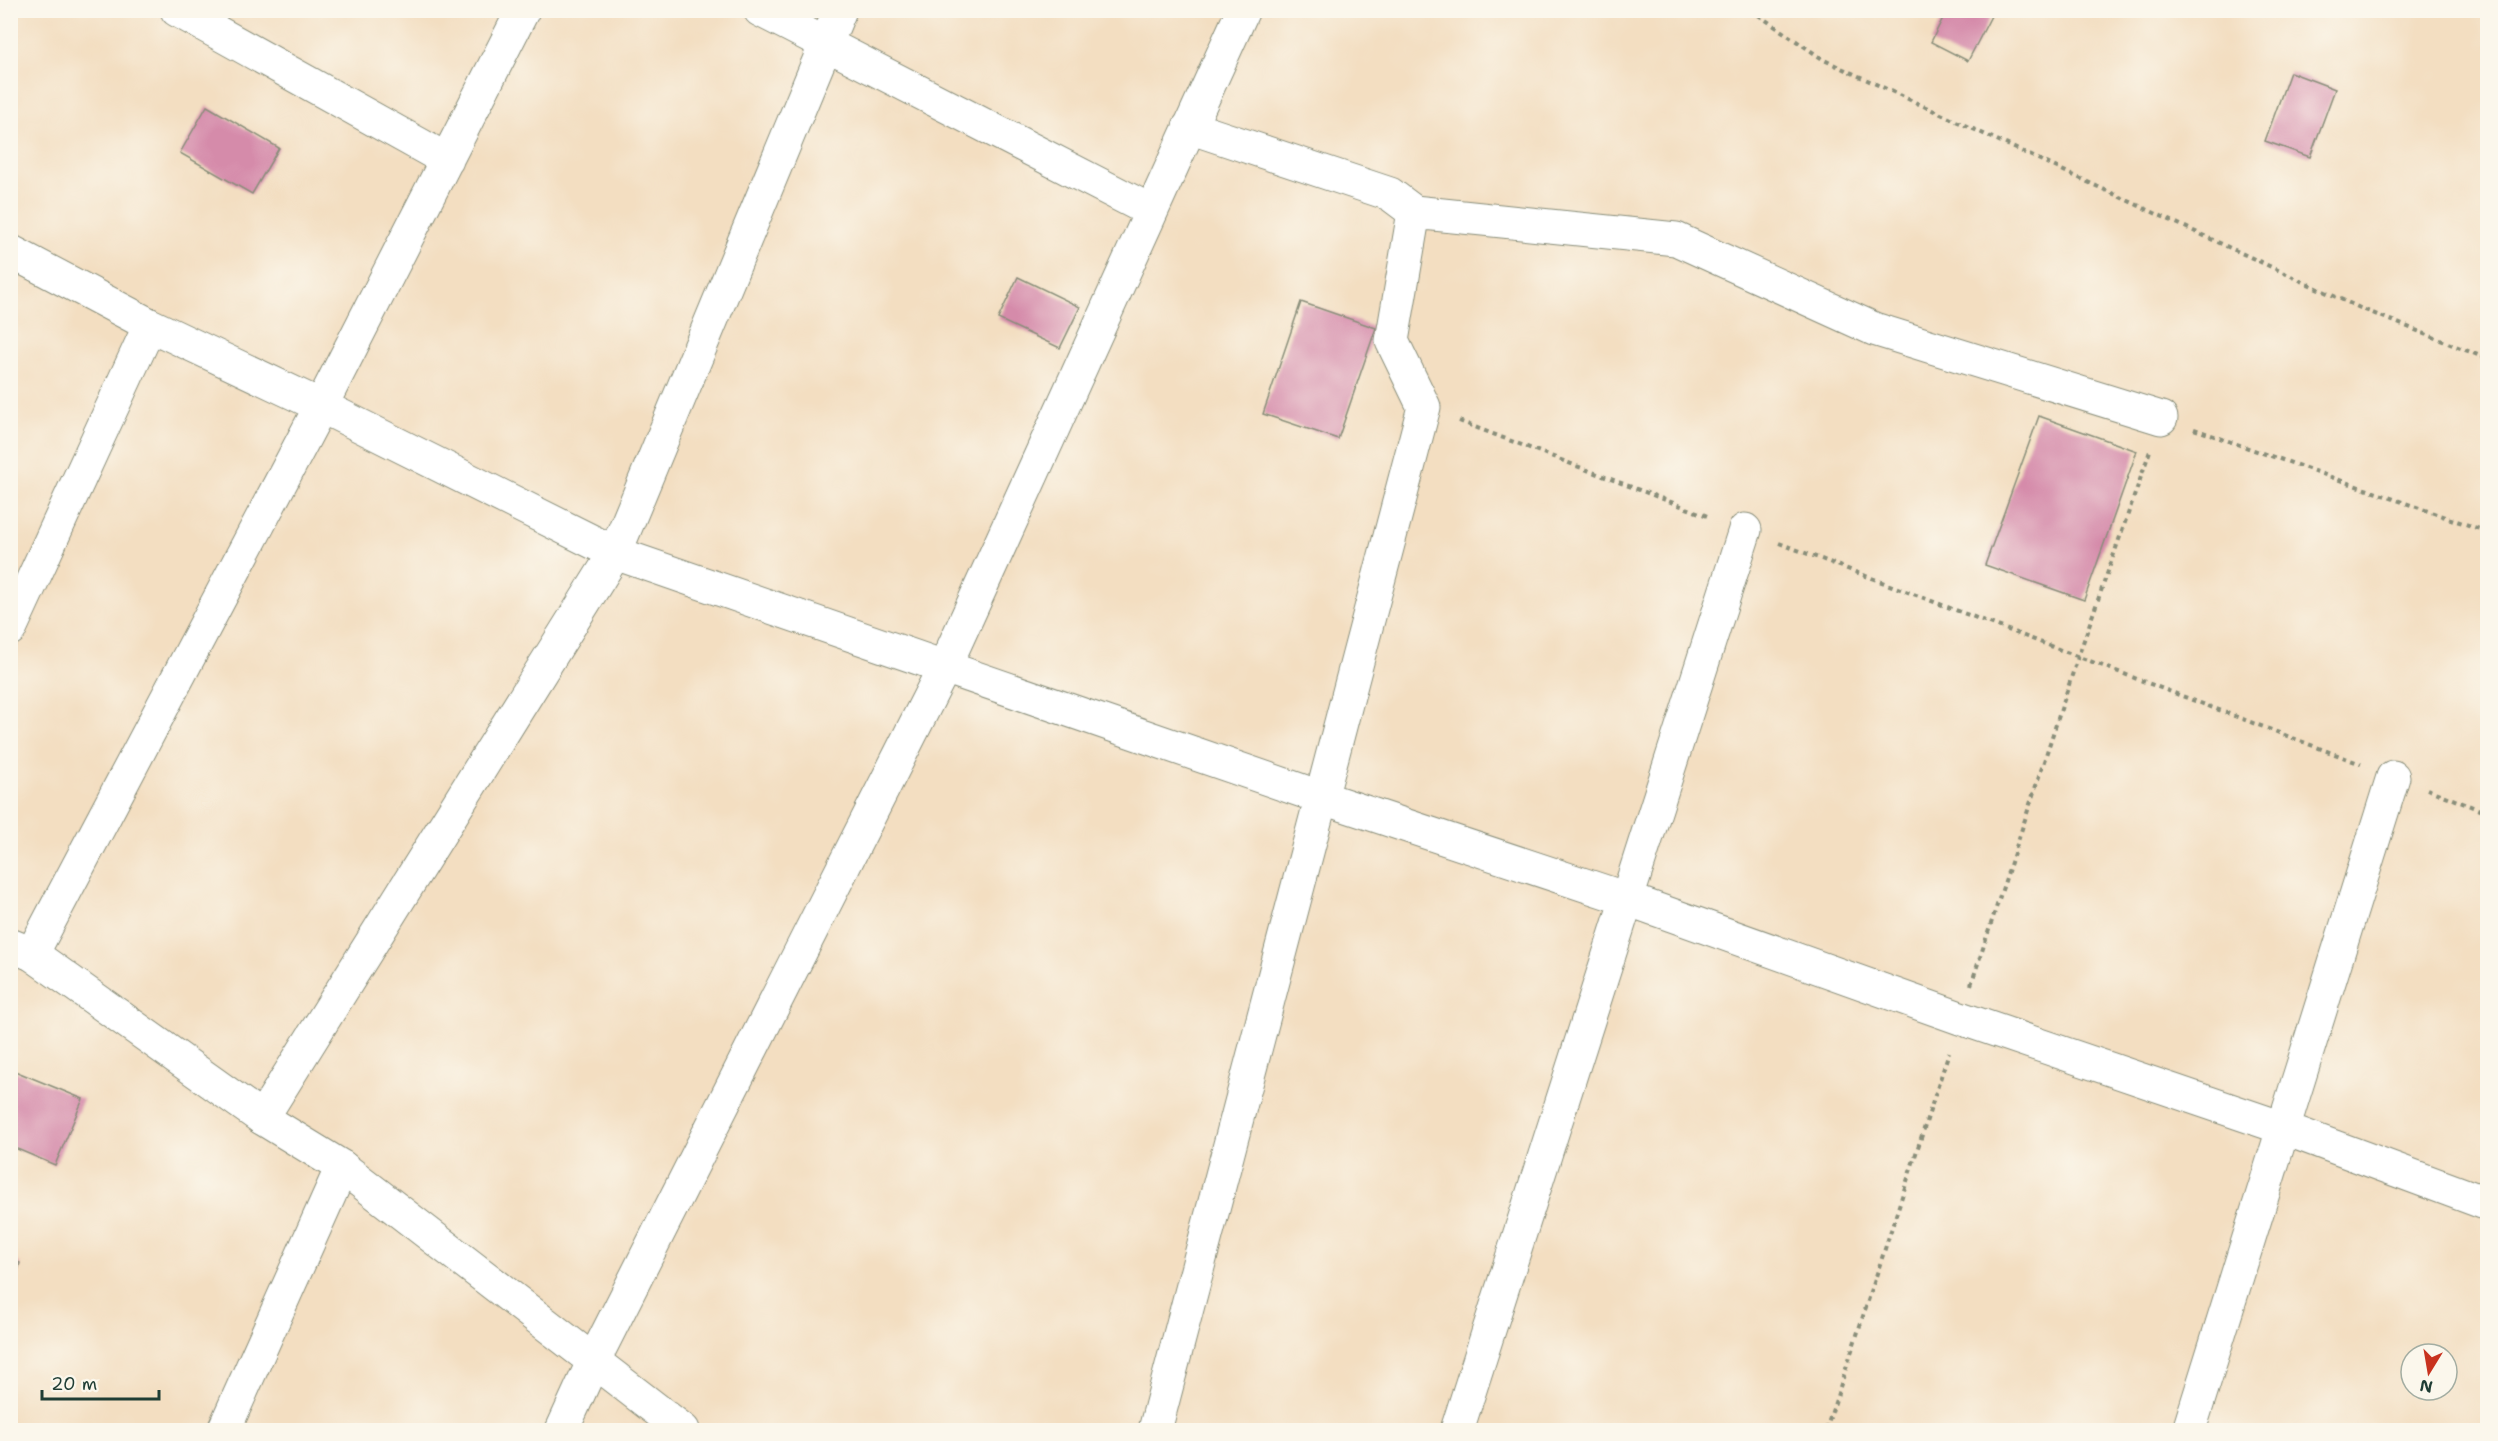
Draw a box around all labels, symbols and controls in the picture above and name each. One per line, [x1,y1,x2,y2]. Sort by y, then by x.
north arrow [2399,1342,2459,1402]
scale bar [42,1363,159,1401]
text: 20 m [51,1372,97,1396]
text: N [2418,1375,2434,1398]

